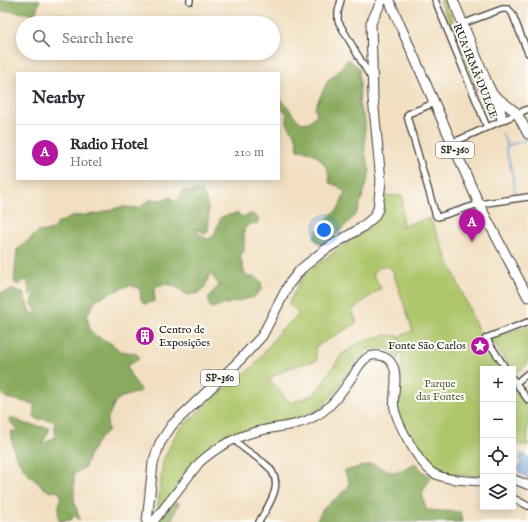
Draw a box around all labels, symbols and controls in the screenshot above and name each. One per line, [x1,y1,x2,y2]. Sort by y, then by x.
search box [16,16,280,60]
street label: RUA IRMÃ DULCE [450,21,501,121]
icon: search [30,27,52,49]
text: Search here [62,29,133,48]
text: Nearby [32,88,85,109]
text: Radio Hotel [70,135,148,154]
road number: SP-360 [436,142,474,158]
text: A [41,144,49,161]
text: 210 m [234,144,264,161]
text: Hotel [70,154,102,171]
pin: A [459,209,485,242]
your location [314,220,334,240]
place label: Centro de Exposições [159,323,210,350]
building icon: Centro de Exposições [134,325,156,347]
place icon: Fonte São Carlos [469,335,491,357]
place label: Fonte São Carlos [388,339,466,353]
map controls [480,366,516,510]
button: + [480,366,516,402]
road number: SP-360 [201,370,239,386]
park label: Parque das Fontes [416,377,464,404]
button: − [480,402,516,438]
button: locate [480,438,516,474]
button: layers [480,474,516,510]

